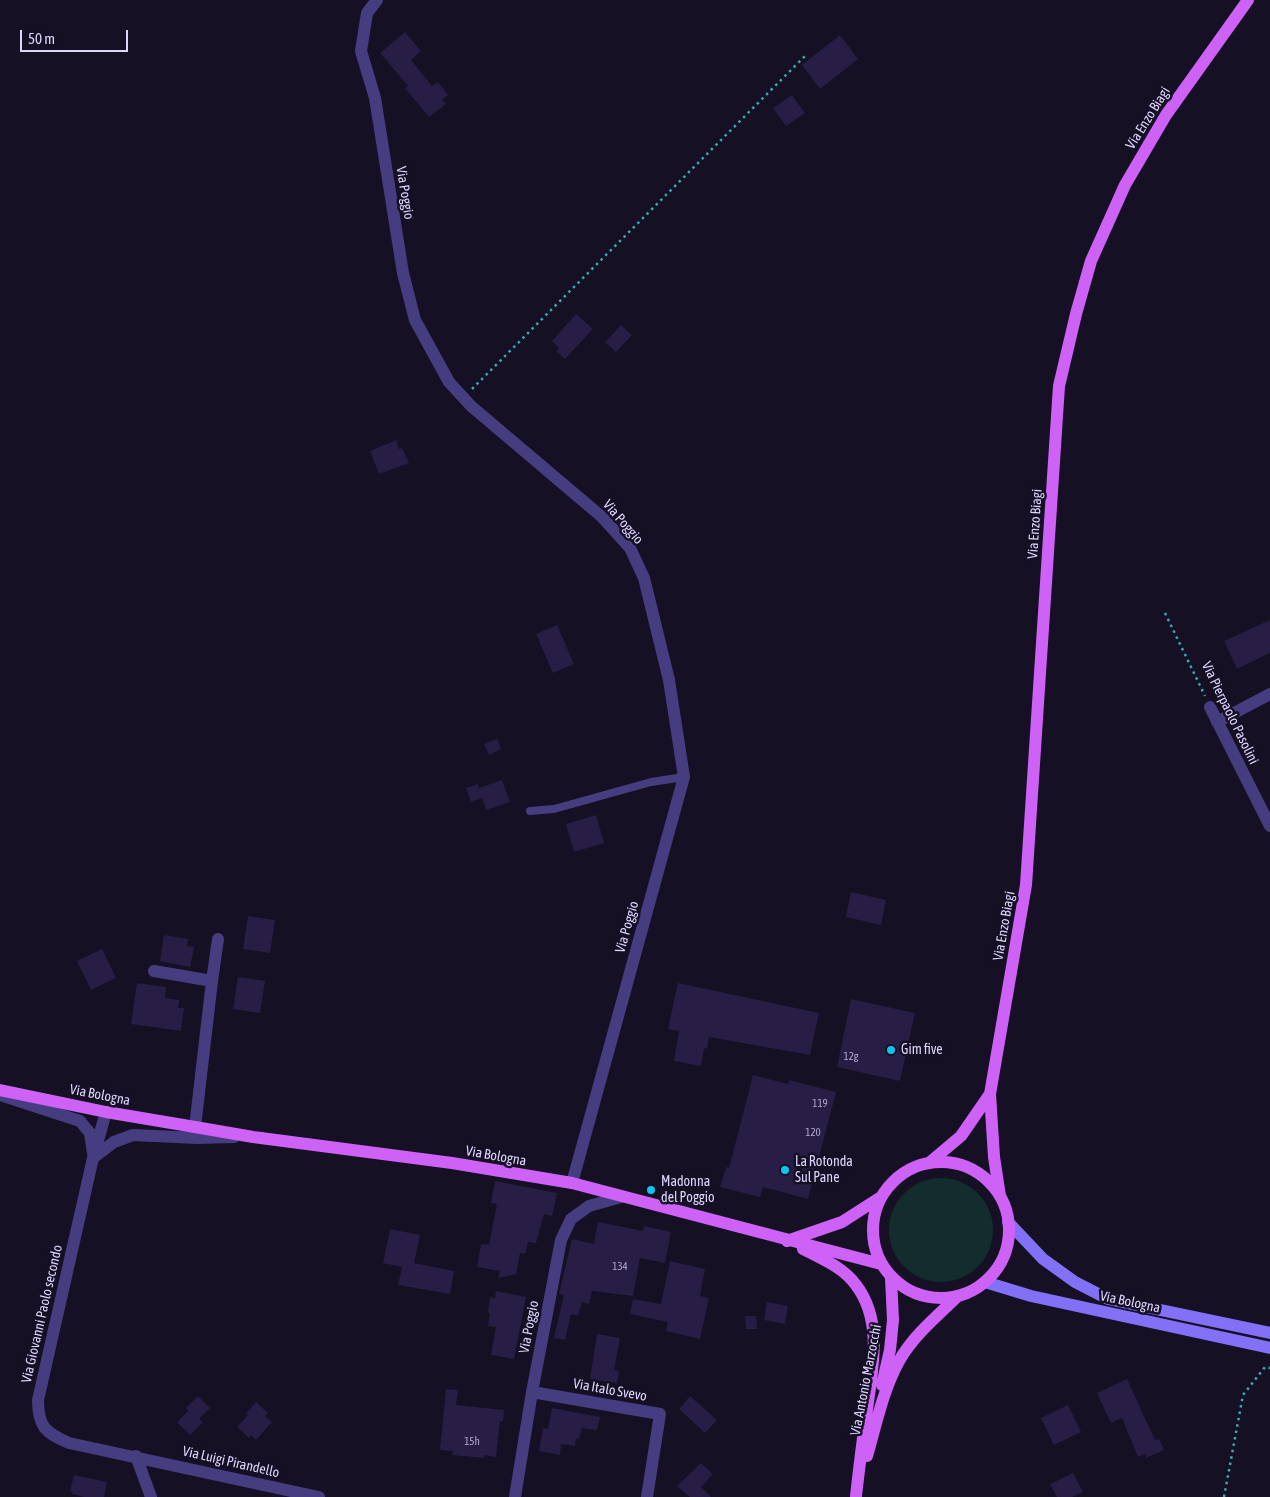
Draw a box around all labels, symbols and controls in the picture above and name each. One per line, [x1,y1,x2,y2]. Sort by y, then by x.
scale bar [22,20,130,52]
text: 50 m [28,30,55,47]
street label: Via Enzo Biagi [1122,84,1174,152]
street label: Via Poggio [393,165,417,221]
street label: Via Enzo Biagi [1024,488,1046,560]
street label: Via Poggio [599,496,647,548]
street label: Via Pierpaolo Pasolini [1198,659,1262,767]
street label: Via Enzo Biagi [990,890,1018,962]
street label: Via Poggio [612,899,642,955]
place label: Gim five [901,1042,943,1058]
marker: Gim five [885,1044,897,1056]
house number: 12g [843,1050,859,1064]
street label: Via Bologna [68,1081,132,1109]
house number: 119 [812,1097,828,1111]
house number: 120 [805,1126,821,1140]
street label: Via Bologna [464,1142,528,1170]
place label: La Rotonda Sul Pane [795,1154,853,1186]
marker: La Rotonda Sul Pane [779,1164,791,1176]
place label: Madonna del Poggio [661,1174,714,1206]
marker: Madonna del Poggio [645,1184,657,1196]
street label: Via Giovanni Paolo secondo [18,1243,66,1385]
house number: 134 [612,1260,628,1274]
street label: Via Bologna [1098,1287,1162,1317]
street label: Via Poggio [516,1299,542,1355]
street label: Via Antonio Marzocchi [847,1323,885,1437]
street label: Via Italo Svevo [572,1375,648,1405]
house number: 15h [464,1435,480,1449]
street label: Via Luigi Pirandello [181,1443,281,1481]

